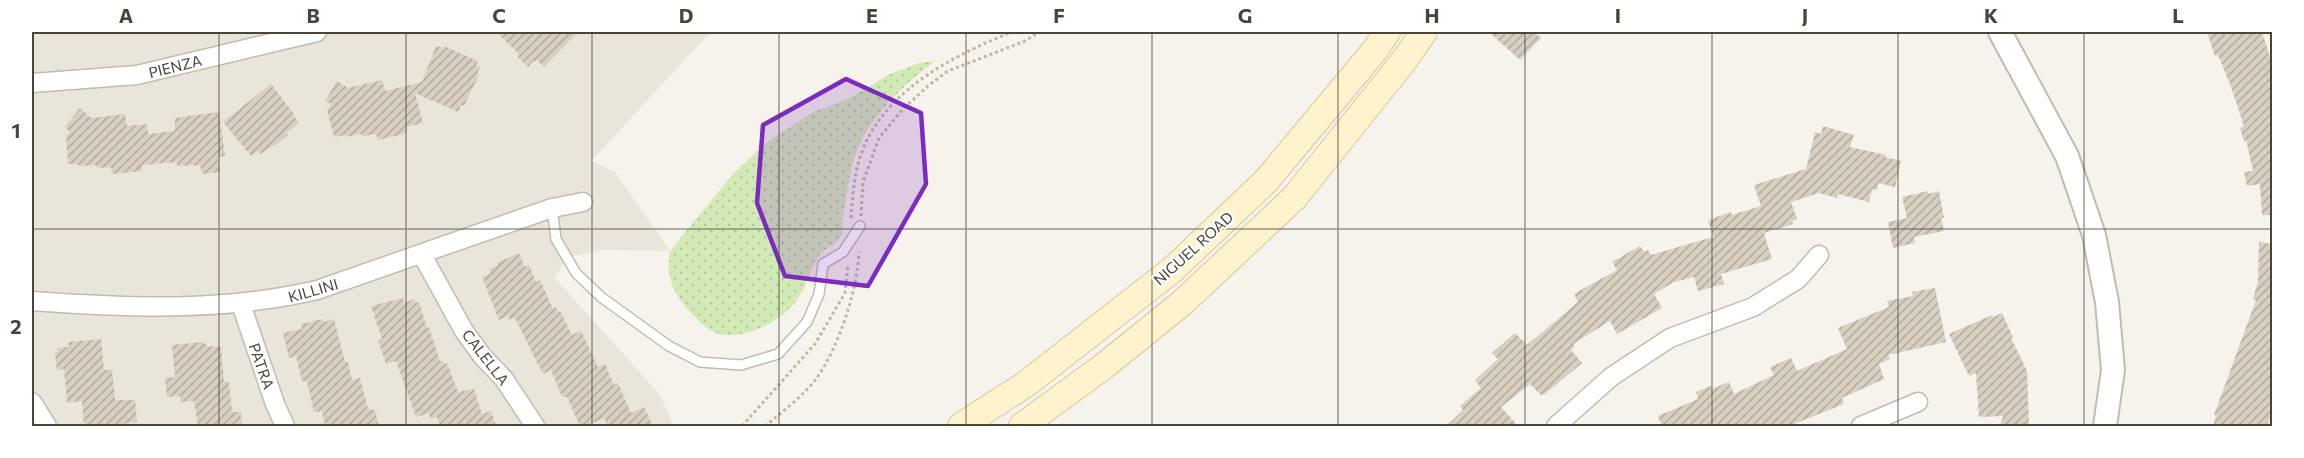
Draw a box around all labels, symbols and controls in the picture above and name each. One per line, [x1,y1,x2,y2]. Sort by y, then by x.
text: A [119,3,133,27]
text: B [306,3,320,27]
text: C [492,3,506,27]
text: D [679,3,693,27]
text: E [866,3,878,27]
text: F [1053,3,1065,27]
text: G [1238,3,1252,27]
text: H [1425,3,1440,27]
text: I [1615,3,1621,27]
text: J [1802,3,1808,27]
text: K [1984,3,1998,27]
text: L [2172,3,2184,27]
street label: PIENZA [147,51,203,81]
text: 1 [11,118,21,142]
street label: NIGUEL ROAD [1150,208,1236,288]
street label: KILLINI [286,274,340,306]
text: 2 [10,314,22,338]
street label: CALELLA [459,326,513,388]
street label: PATRA [246,341,278,391]

